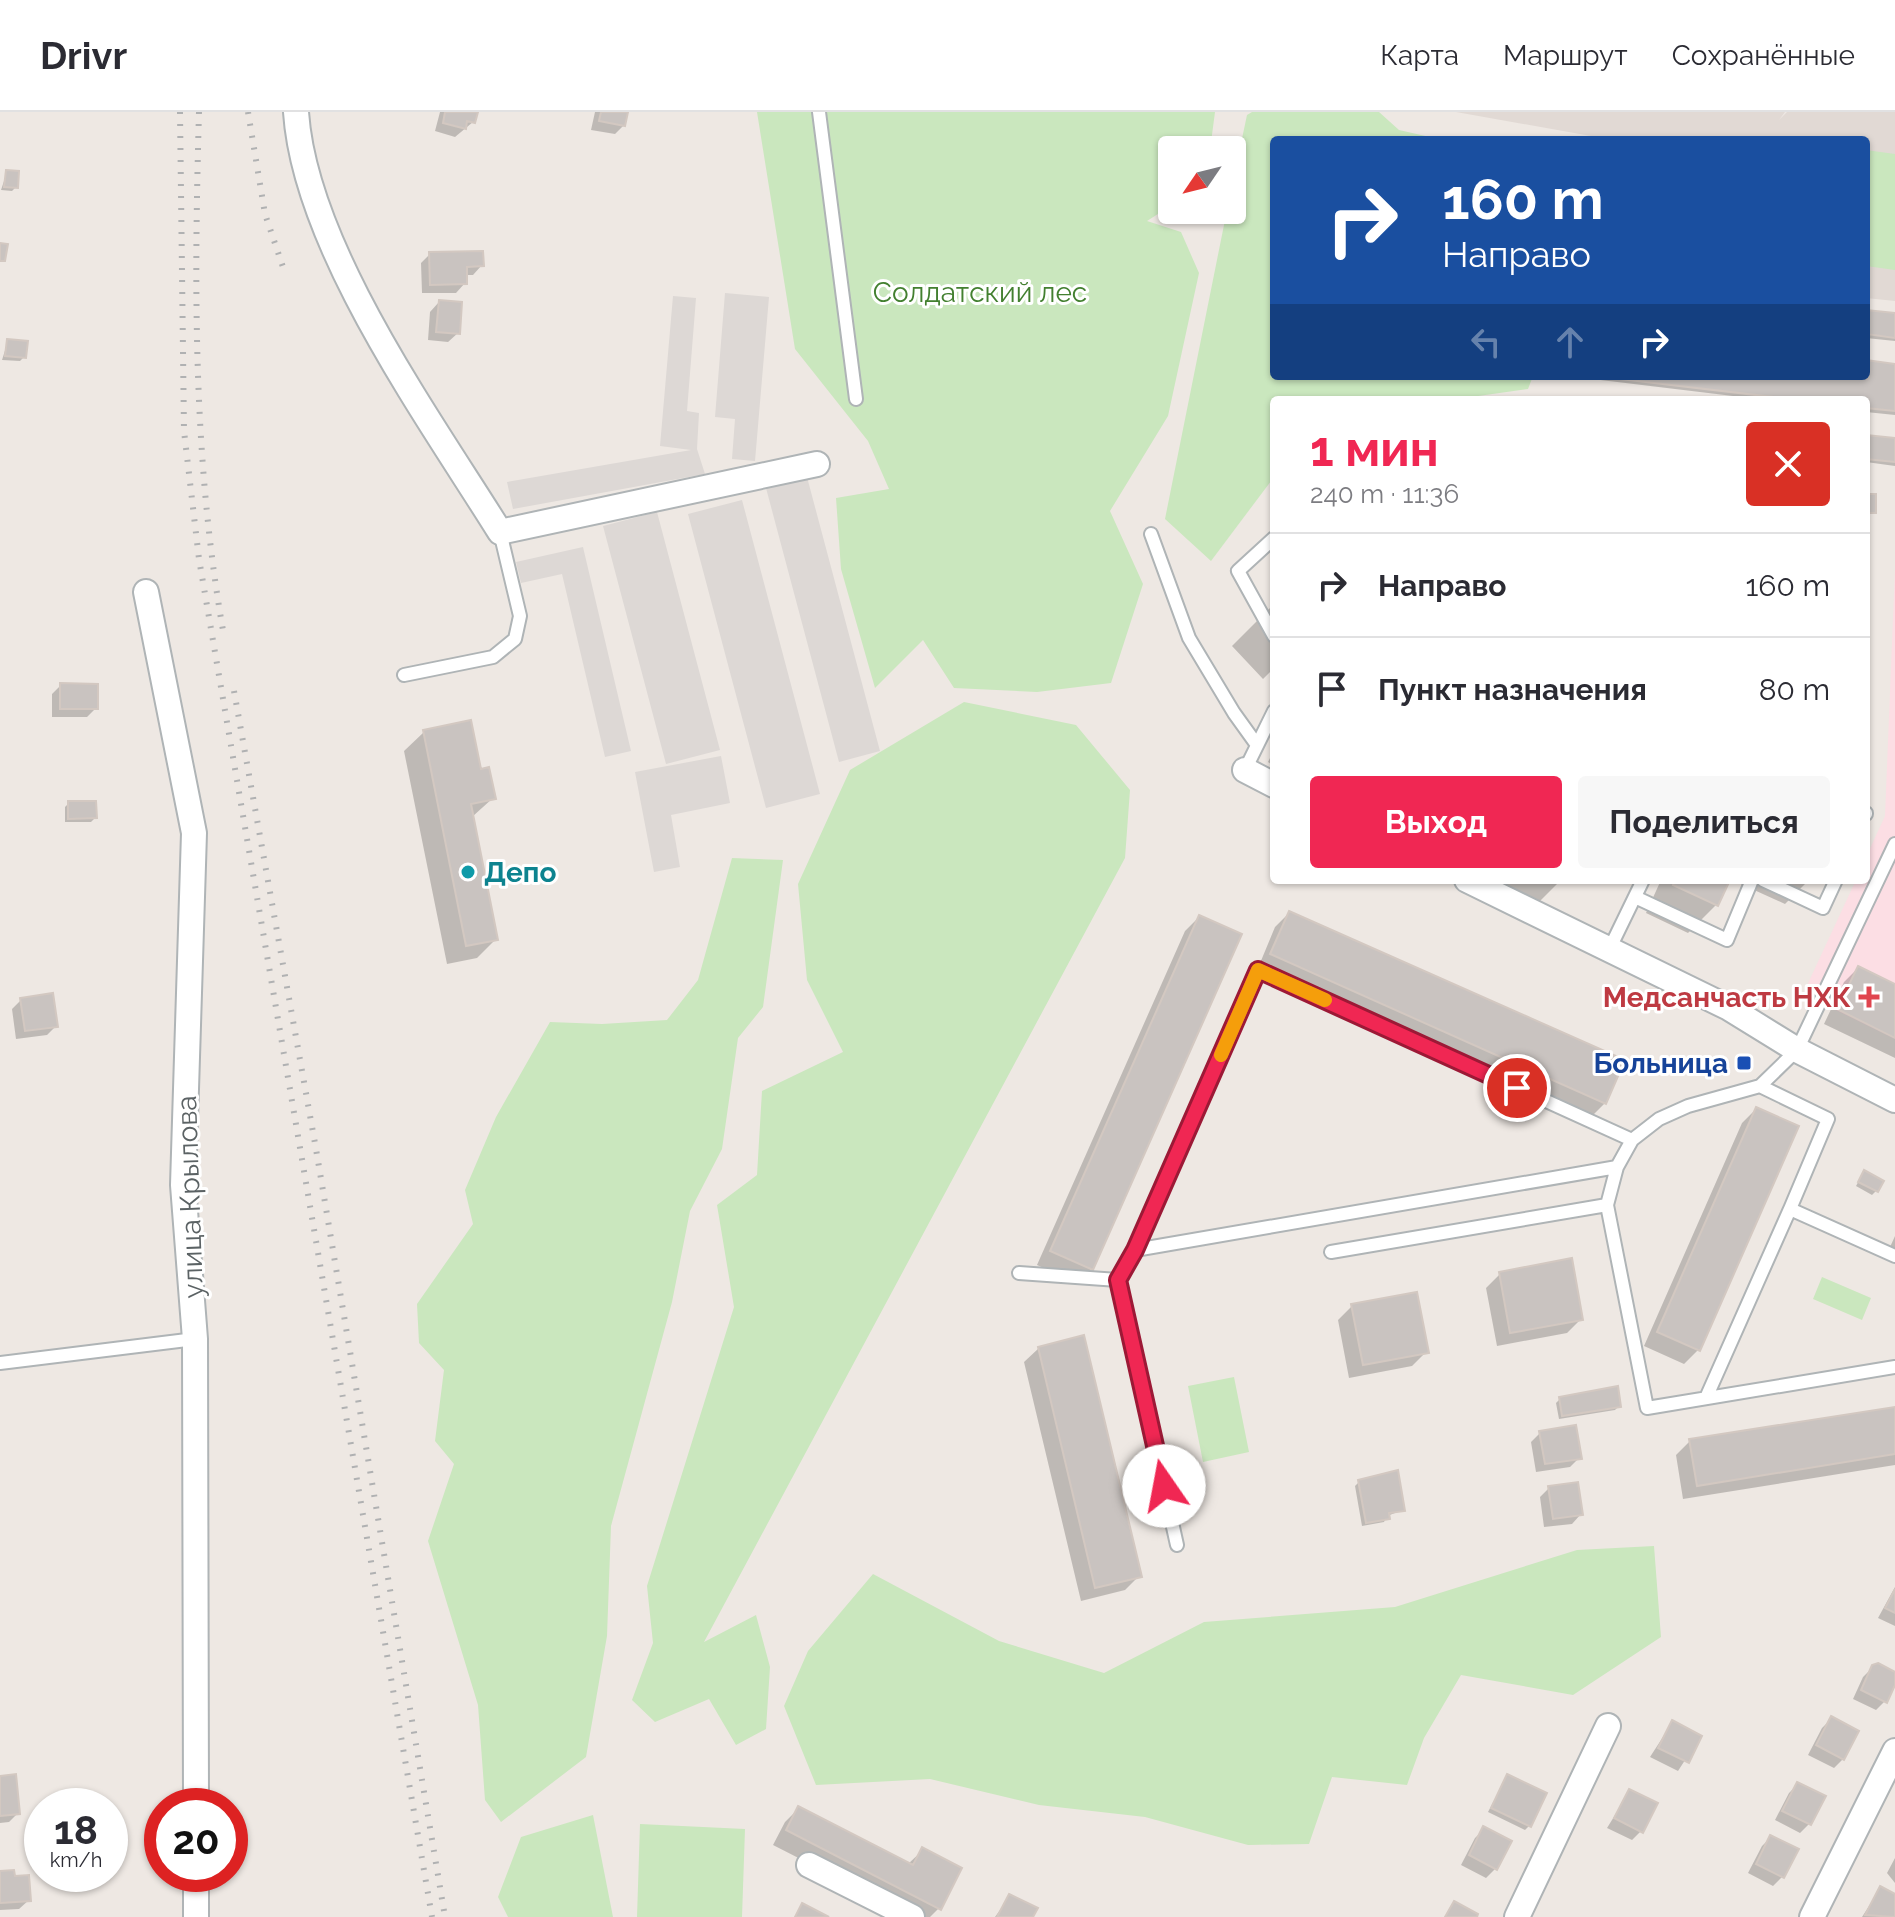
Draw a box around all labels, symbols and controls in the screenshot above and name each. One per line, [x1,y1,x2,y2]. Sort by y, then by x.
text: Drivr [40,33,127,78]
text: Карта [1380,39,1459,72]
text: Маршрут [1503,39,1628,72]
text: Сохранённые [1672,39,1855,72]
north arrow [1158,136,1246,224]
map controls [1158,136,1246,224]
text: 160 m [1442,166,1604,232]
icon: right [1310,168,1414,272]
text: Направо [1442,233,1591,275]
park label: Солдатский лес [873,276,1087,309]
icon: left [1464,320,1508,364]
icon: ahead [1548,320,1592,364]
icon: right [1632,320,1676,364]
text: 1 мин [1310,421,1439,477]
button: close [1746,422,1830,506]
text: 240 m · 11:36 [1310,479,1459,509]
icon: right [1310,563,1354,607]
text: Направо [1378,568,1507,603]
text: 160 m [1745,568,1830,603]
icon: arrive [1310,667,1354,711]
text: Пункт назначения [1378,672,1647,707]
text: 80 m [1759,672,1830,707]
button: Выход [1310,776,1562,868]
button: Поделиться [1578,776,1830,868]
place label: Депо [484,856,556,889]
marker: Депо [459,863,477,881]
place label: Медсанчасть НХК [1603,981,1851,1014]
marker: Медсанчасть НХК [1858,986,1880,1008]
place label: Больница [1594,1047,1728,1080]
pin [1483,1054,1551,1122]
marker: Больница [1735,1054,1753,1072]
icon: arrive [1495,1066,1539,1110]
street label: улица Крылова [170,1095,210,1299]
position arrow [1122,1444,1206,1528]
speed limit sign: 20 [144,1788,248,1892]
text: 18 [54,1806,98,1853]
text: km/h [50,1848,102,1872]

